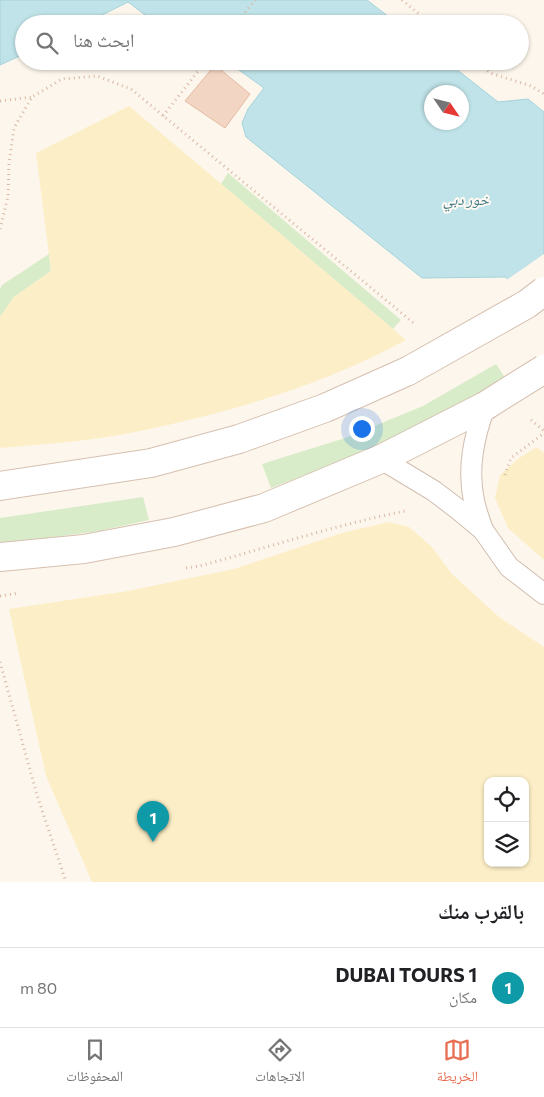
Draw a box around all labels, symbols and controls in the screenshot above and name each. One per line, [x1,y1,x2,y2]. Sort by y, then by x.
search box [15,15,529,70]
text: ابحث هنا [73,28,135,51]
icon: search [33,29,61,57]
north arrow [424,85,469,130]
water label: خور دبي [443,190,489,212]
your location [349,416,375,442]
map controls [484,777,529,867]
button: locate [484,777,529,822]
pin: 1 [137,801,169,842]
button: layers [484,822,529,867]
text: بالقرب منك [438,898,524,923]
text: 1 DUBAI TOURS [336,963,477,986]
text: 80 m [20,978,57,997]
text: 1 [504,978,512,997]
text: مكان [449,987,477,1006]
tab: المحفوظات [66,1036,123,1090]
tab: الاتجاهات [255,1036,305,1090]
tab: الخريطة [437,1036,478,1090]

